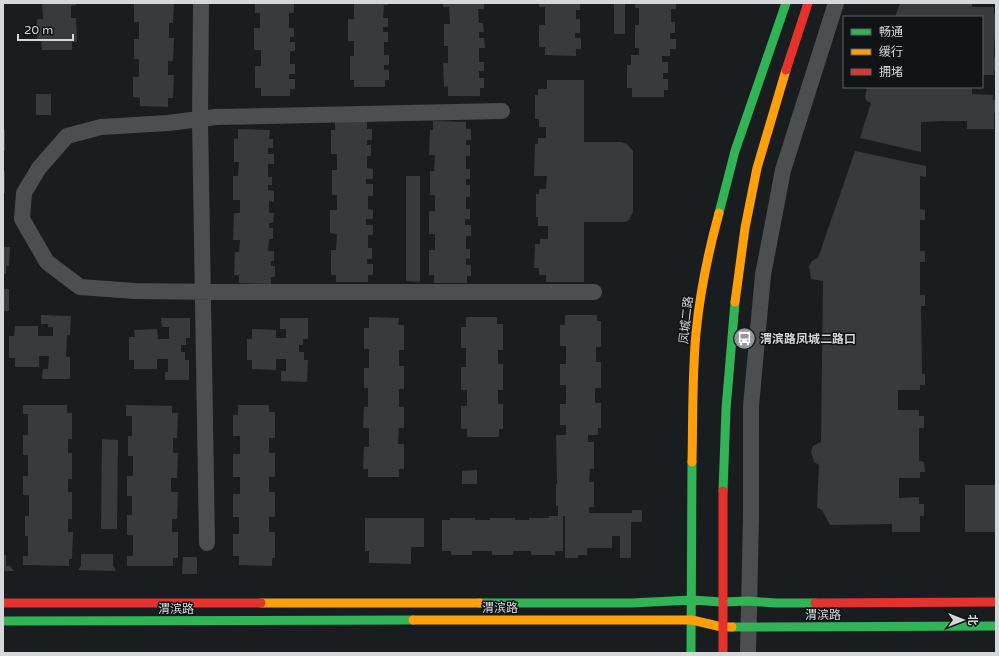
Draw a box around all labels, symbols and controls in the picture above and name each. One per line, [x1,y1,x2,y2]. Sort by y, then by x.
scale bar [18,16,73,42]
legend [843,16,983,88]
text: 20 m [24,23,53,37]
text: 畅通 [879,25,903,39]
text: 缓行 [879,45,903,59]
text: 拥堵 [879,65,903,79]
street label: 凤城二路 [677,295,695,345]
bus stop icon: 渭滨路凤城二路口 [732,326,758,352]
place label: 渭滨路凤城二路口 [760,332,856,346]
north arrow [943,600,983,640]
street label: 渭滨路 [482,601,518,615]
street label: 渭滨路 [158,602,194,616]
street label: 渭滨路 [805,608,841,622]
text: 北 [966,615,979,626]

